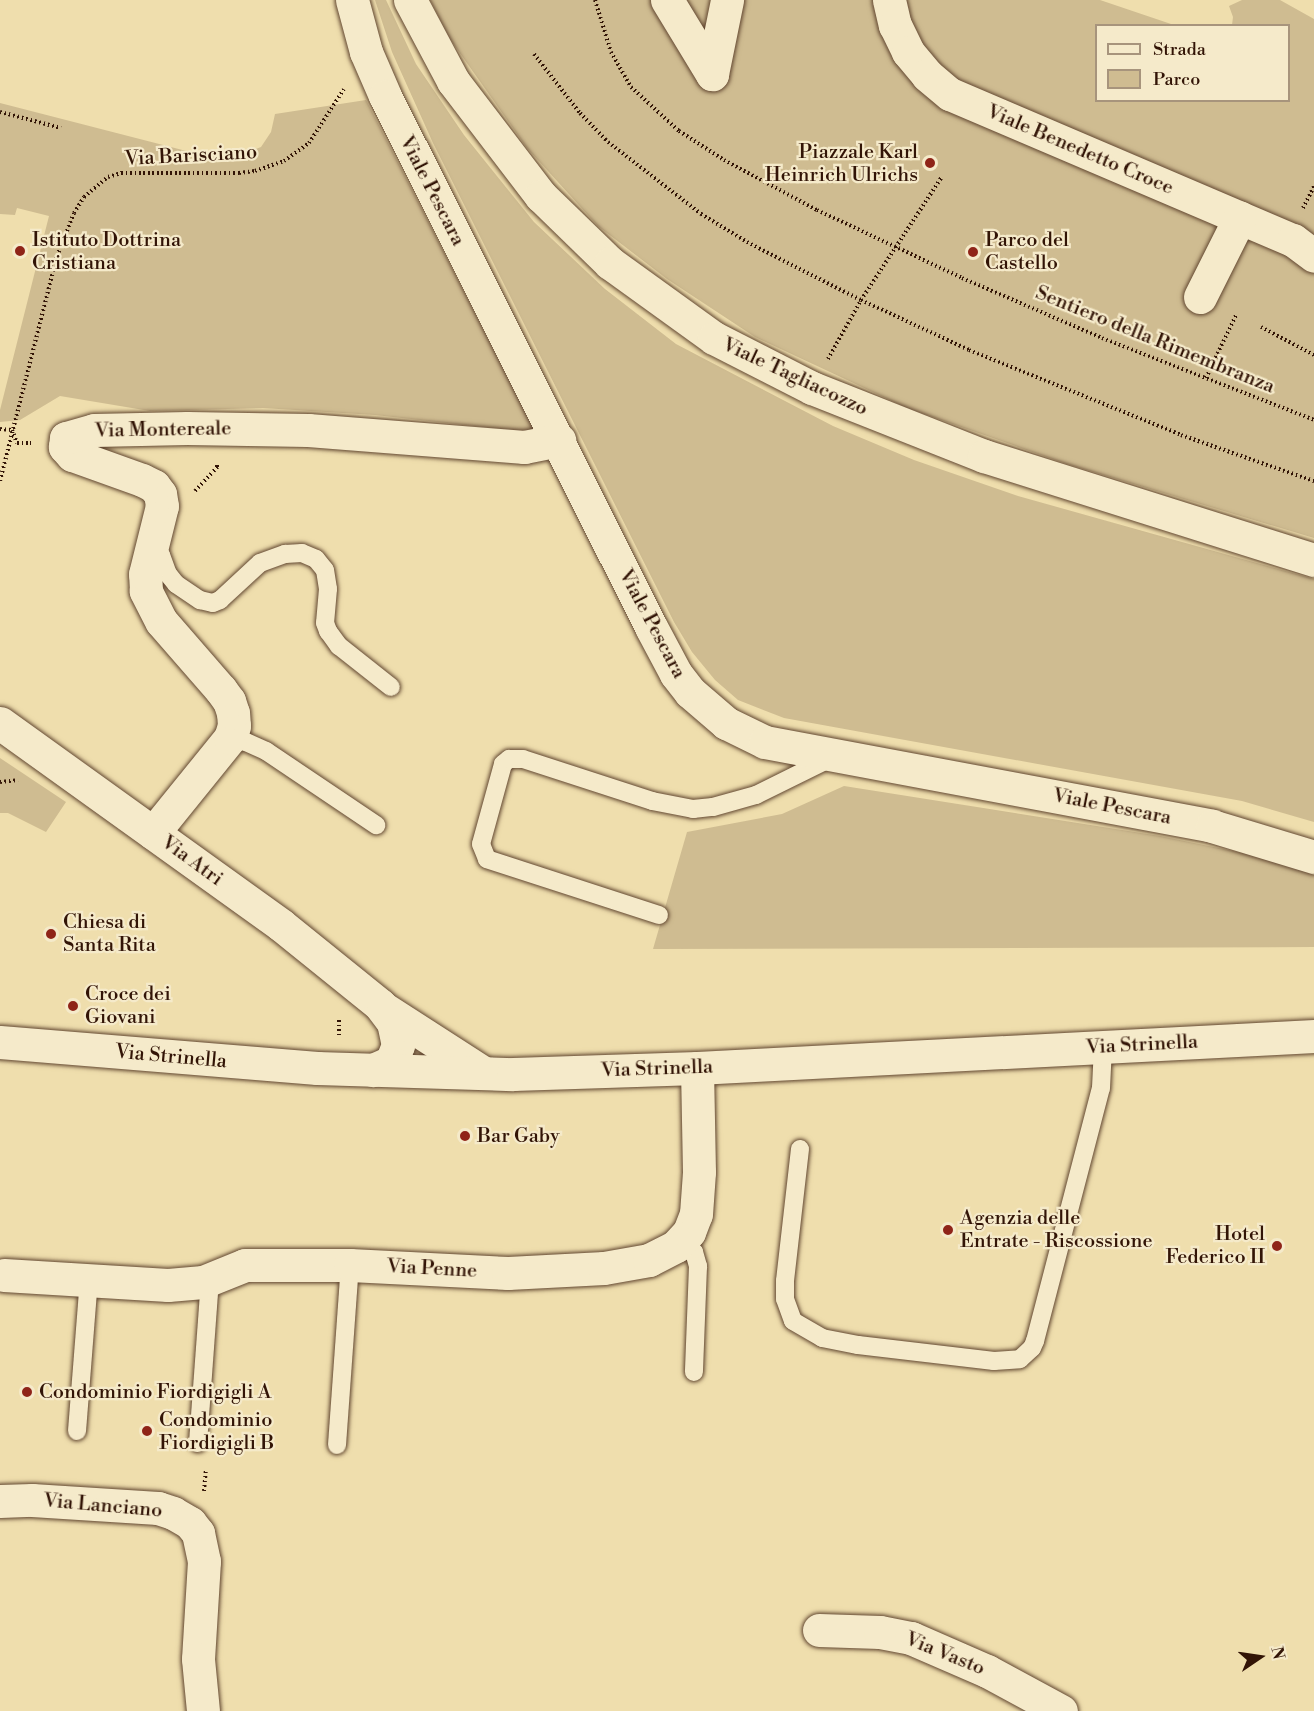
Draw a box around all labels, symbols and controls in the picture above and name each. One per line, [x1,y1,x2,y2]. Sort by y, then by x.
legend [1095,24,1290,102]
text: Strada [1153,38,1206,61]
text: Parco [1153,68,1200,91]
street label: Viale Benedetto Croce [983,100,1177,200]
street label: Viale Pescara [394,132,470,250]
place label: Piazzale Karl Heinrich Ulrichs [765,140,918,187]
street label: Via Barisciano [124,141,258,171]
marker: Piazzale Karl Heinrich Ulrichs [923,156,937,170]
place label: Istituto Dottrina Cristiana [32,228,181,275]
place label: Parco del Castello [985,228,1069,275]
marker: Istituto Dottrina Cristiana [13,244,27,258]
marker: Parco del Castello [966,245,980,259]
street label: Sentiero della Rimembranza [1032,281,1278,399]
street label: Viale Tagliacozzo [718,333,872,421]
street label: Via Montereale [95,417,231,443]
street label: Viale Pescara [613,565,691,683]
street label: Viale Pescara [1051,784,1173,830]
street label: Via Atri [156,831,228,891]
place label: Chiesa di Santa Rita [63,910,156,957]
marker: Chiesa di Santa Rita [44,927,58,941]
place label: Croce dei Giovani [85,982,171,1029]
marker: Croce dei Giovani [66,999,80,1013]
street label: Via Strinella [1085,1030,1199,1060]
street label: Via Strinella [114,1040,228,1074]
street label: Via Strinella [601,1055,713,1083]
place label: Bar Gaby [477,1124,560,1148]
marker: Bar Gaby [458,1129,472,1143]
place label: Agenzia delle Entrate - Riscossione [960,1206,1153,1253]
place label: Hotel Federico II [1165,1222,1265,1269]
marker: Agenzia delle Entrate - Riscossione [941,1223,955,1237]
marker: Hotel Federico II [1270,1239,1284,1253]
street label: Via Penne [386,1255,478,1283]
place label: Condominio Fiordigigli A [39,1380,271,1404]
marker: Condominio Fiordigigli A [20,1385,34,1399]
place label: Condominio Fiordigigli B [159,1408,274,1455]
marker: Condominio Fiordigigli B [140,1424,154,1438]
street label: Via Lanciano [43,1489,163,1523]
street label: Via Vasto [902,1627,988,1681]
north arrow [1230,1627,1290,1687]
text: N [1266,1645,1289,1661]

